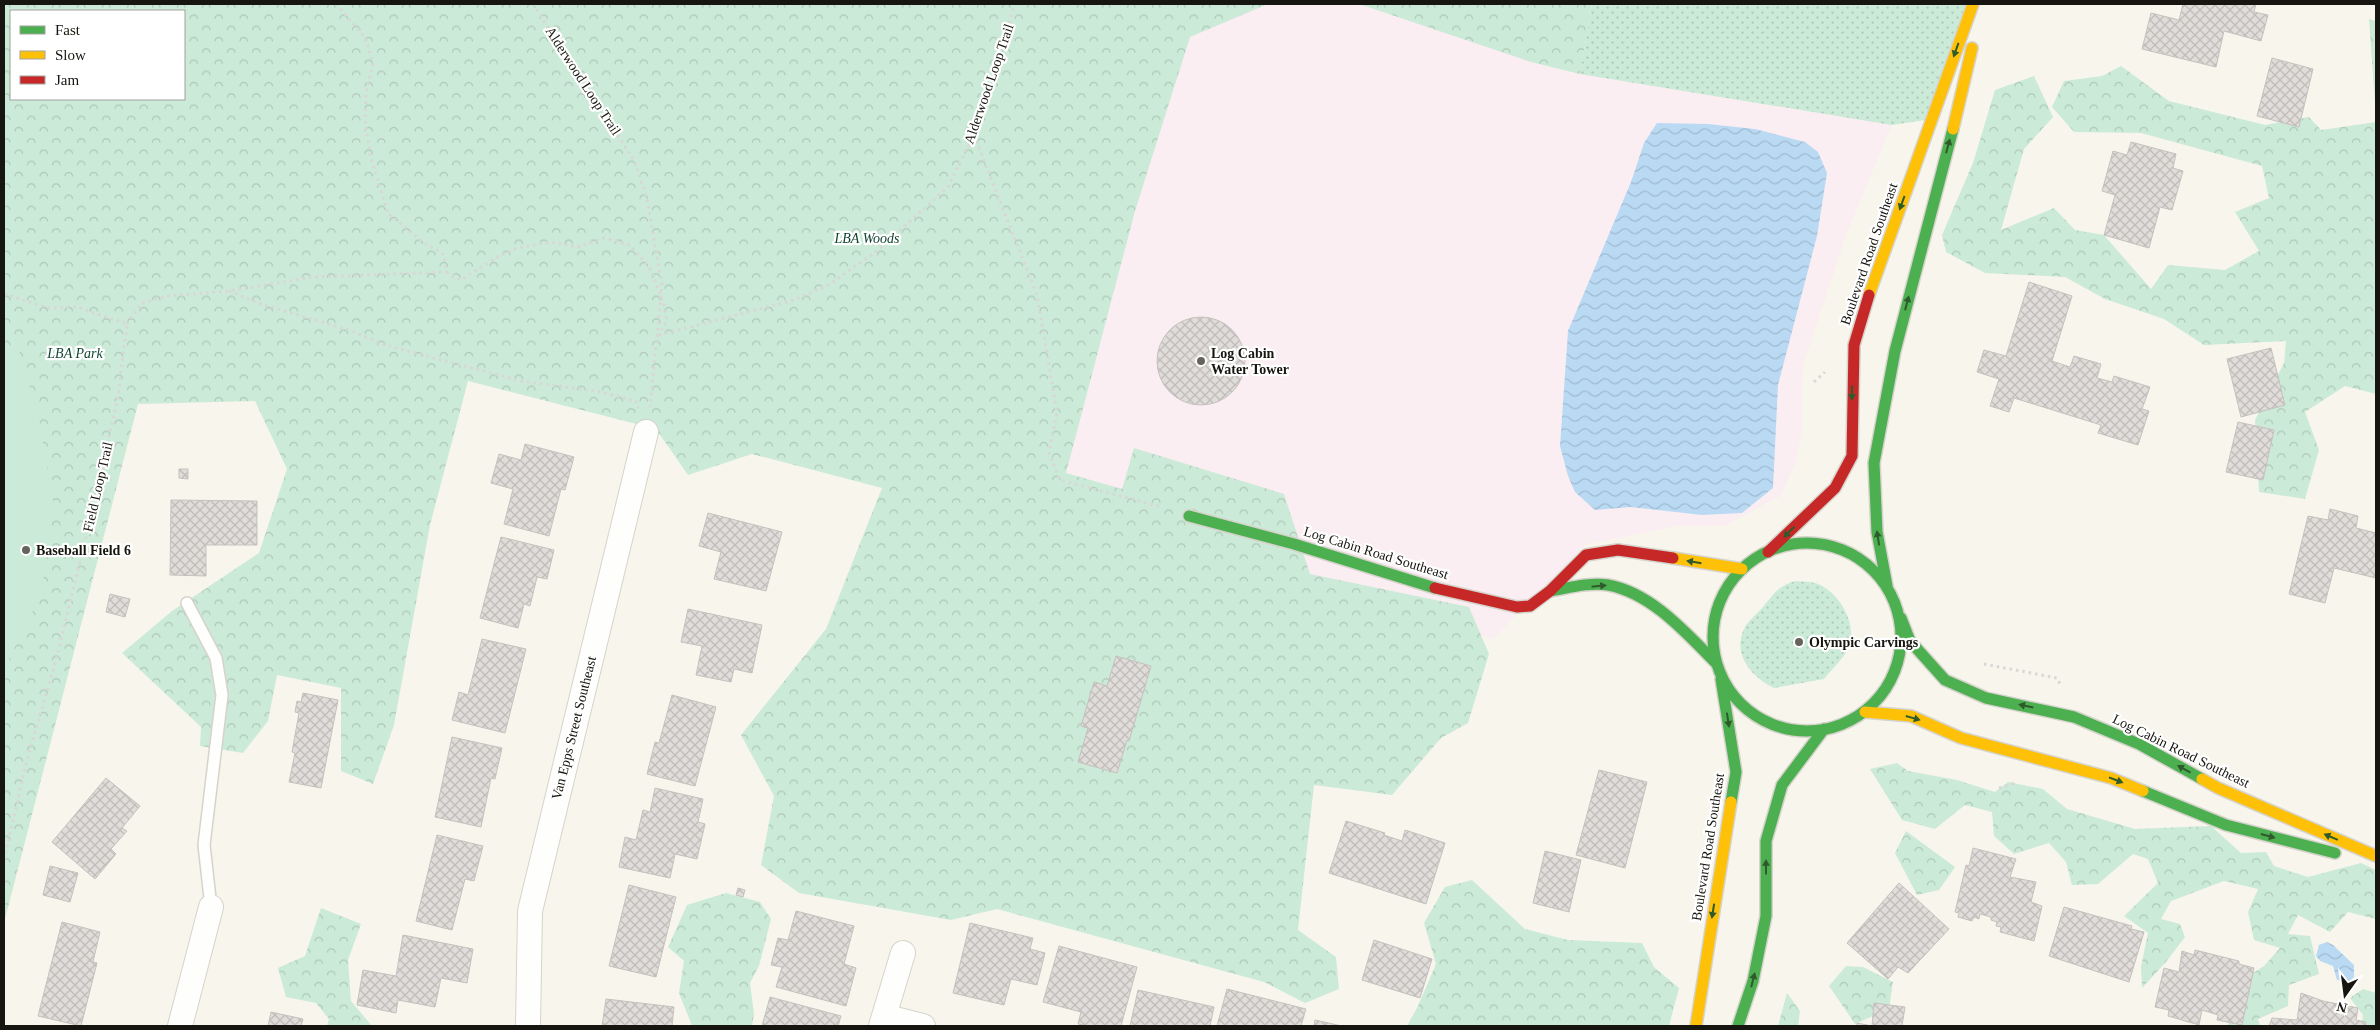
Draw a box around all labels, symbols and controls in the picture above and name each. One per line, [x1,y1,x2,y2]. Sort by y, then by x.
legend [10,10,185,100]
text: Fast [55,22,81,38]
street label: Alderwood Loop Trail [961,22,1017,146]
street label: Alderwood Loop Trail [542,24,624,138]
one-way arrow [1952,42,1959,57]
text: Slow [55,47,86,63]
text: Jam [55,72,79,88]
one-way arrow [1945,139,1953,154]
street label: Boulevard Road Southeast [1838,181,1900,327]
one-way arrow [1898,195,1905,210]
park label: LBA Woods [834,231,900,246]
one-way arrow [1904,296,1912,311]
park label: LBA Park [46,346,103,361]
place label: Log Cabin Water Tower [1211,346,1289,377]
marker: Log Cabin Water Tower [1195,355,1207,367]
one-way arrow [1848,385,1856,401]
street label: Field Loop Trail [80,440,116,533]
street label: Log Cabin Road Southeast [1302,524,1450,582]
one-way arrow [1783,526,1795,538]
one-way arrow [1874,530,1882,546]
place label: Baseball Field 6 [36,543,131,558]
marker: Baseball Field 6 [20,544,32,556]
one-way arrow [1686,557,1702,565]
one-way arrow [1591,582,1607,590]
place label: Olympic Carvings [1809,635,1919,650]
marker: Olympic Carvings [1793,636,1805,648]
street label: Van Epps Street Southeast [549,655,599,801]
one-way arrow [2019,702,2034,710]
street label: Log Cabin Road Southeast [2110,711,2252,791]
one-way arrow [1724,713,1732,729]
one-way arrow [1906,714,1921,722]
one-way arrow [2177,764,2191,773]
street label: Boulevard Road Southeast [1689,772,1727,922]
one-way arrow [2108,777,2123,785]
one-way arrow [2261,832,2276,840]
one-way arrow [2324,832,2338,840]
one-way arrow [1762,859,1770,875]
one-way arrow [1709,904,1717,920]
north arrow [2320,970,2370,1020]
one-way arrow [1749,972,1757,987]
text: N [2335,999,2349,1016]

